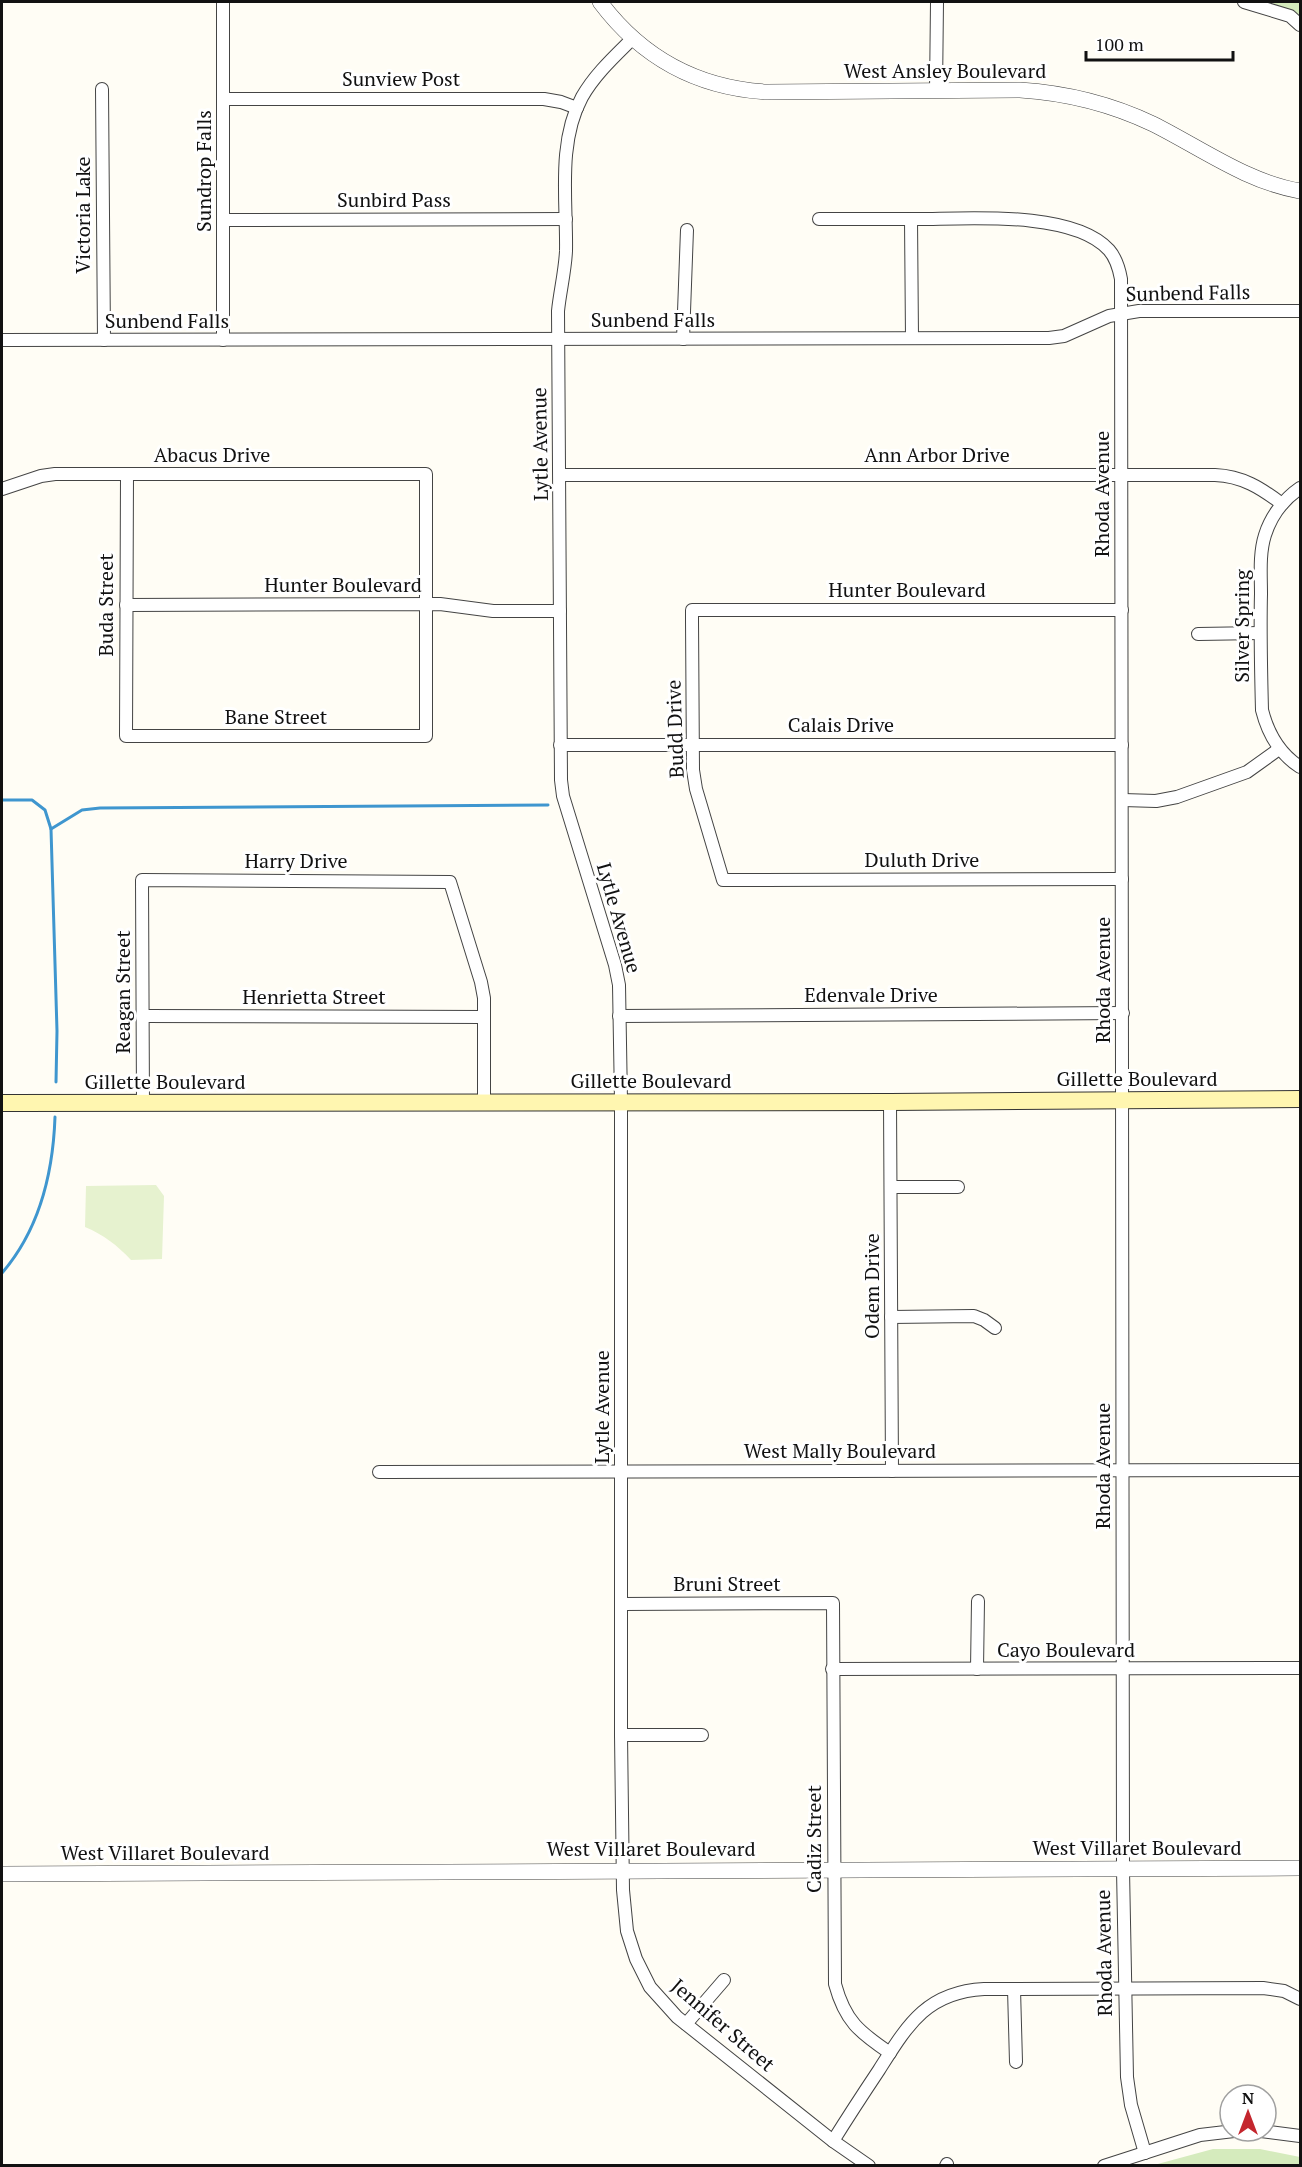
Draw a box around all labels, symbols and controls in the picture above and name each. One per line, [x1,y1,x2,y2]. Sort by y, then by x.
scale bar [1086,24,1233,62]
text: 100 m [1095,32,1144,56]
street label: West Ansley Boulevard [844,57,1046,84]
street label: Sunview Post [342,65,461,92]
street label: Sundrop Falls [190,110,217,232]
street label: Victoria Lake [69,156,96,274]
street label: Sunbird Pass [337,186,451,213]
street label: Sunbend Falls [1125,278,1250,307]
street label: Sunbend Falls [591,306,715,333]
street label: Sunbend Falls [105,307,229,334]
street label: Lytle Avenue [525,387,554,501]
street label: Rhoda Avenue [1088,431,1115,557]
street label: Abacus Drive [154,441,270,468]
street label: Ann Arbor Drive [864,441,1010,468]
street label: Buda Street [92,553,119,657]
street label: Silver Spring [1228,569,1255,683]
street label: Hunter Boulevard [264,571,422,598]
street label: Hunter Boulevard [828,576,986,603]
street label: Budd Drive [659,679,690,779]
street label: Bane Street [225,703,328,730]
street label: Calais Drive [788,711,894,738]
street label: Duluth Drive [865,846,979,873]
street label: Harry Drive [244,847,348,874]
street label: Lytle Avenue [591,860,648,976]
street label: Rhoda Avenue [1089,917,1116,1043]
street label: Reagan Street [109,930,136,1054]
street label: Edenvale Drive [804,981,938,1008]
street label: Henrietta Street [242,983,386,1010]
street label: Gillette Boulevard [1056,1065,1218,1092]
street label: Gillette Boulevard [570,1067,732,1094]
street label: Gillette Boulevard [84,1068,246,1095]
street label: Odem Drive [858,1233,885,1339]
street label: Lytle Avenue [588,1350,615,1464]
street label: Rhoda Avenue [1089,1403,1116,1529]
street label: West Mally Boulevard [744,1437,936,1464]
street label: Bruni Street [673,1570,781,1597]
street label: Cayo Boulevard [997,1636,1135,1663]
street label: Cadiz Street [800,1784,827,1893]
street label: West Villaret Boulevard [1032,1834,1242,1861]
street label: West Villaret Boulevard [546,1835,756,1862]
street label: West Villaret Boulevard [60,1839,270,1866]
street label: Rhoda Avenue [1089,1889,1118,2017]
street label: Jennifer Street [666,1972,781,2078]
north arrow [1218,2083,1278,2143]
text: N [1242,2087,1254,2109]

